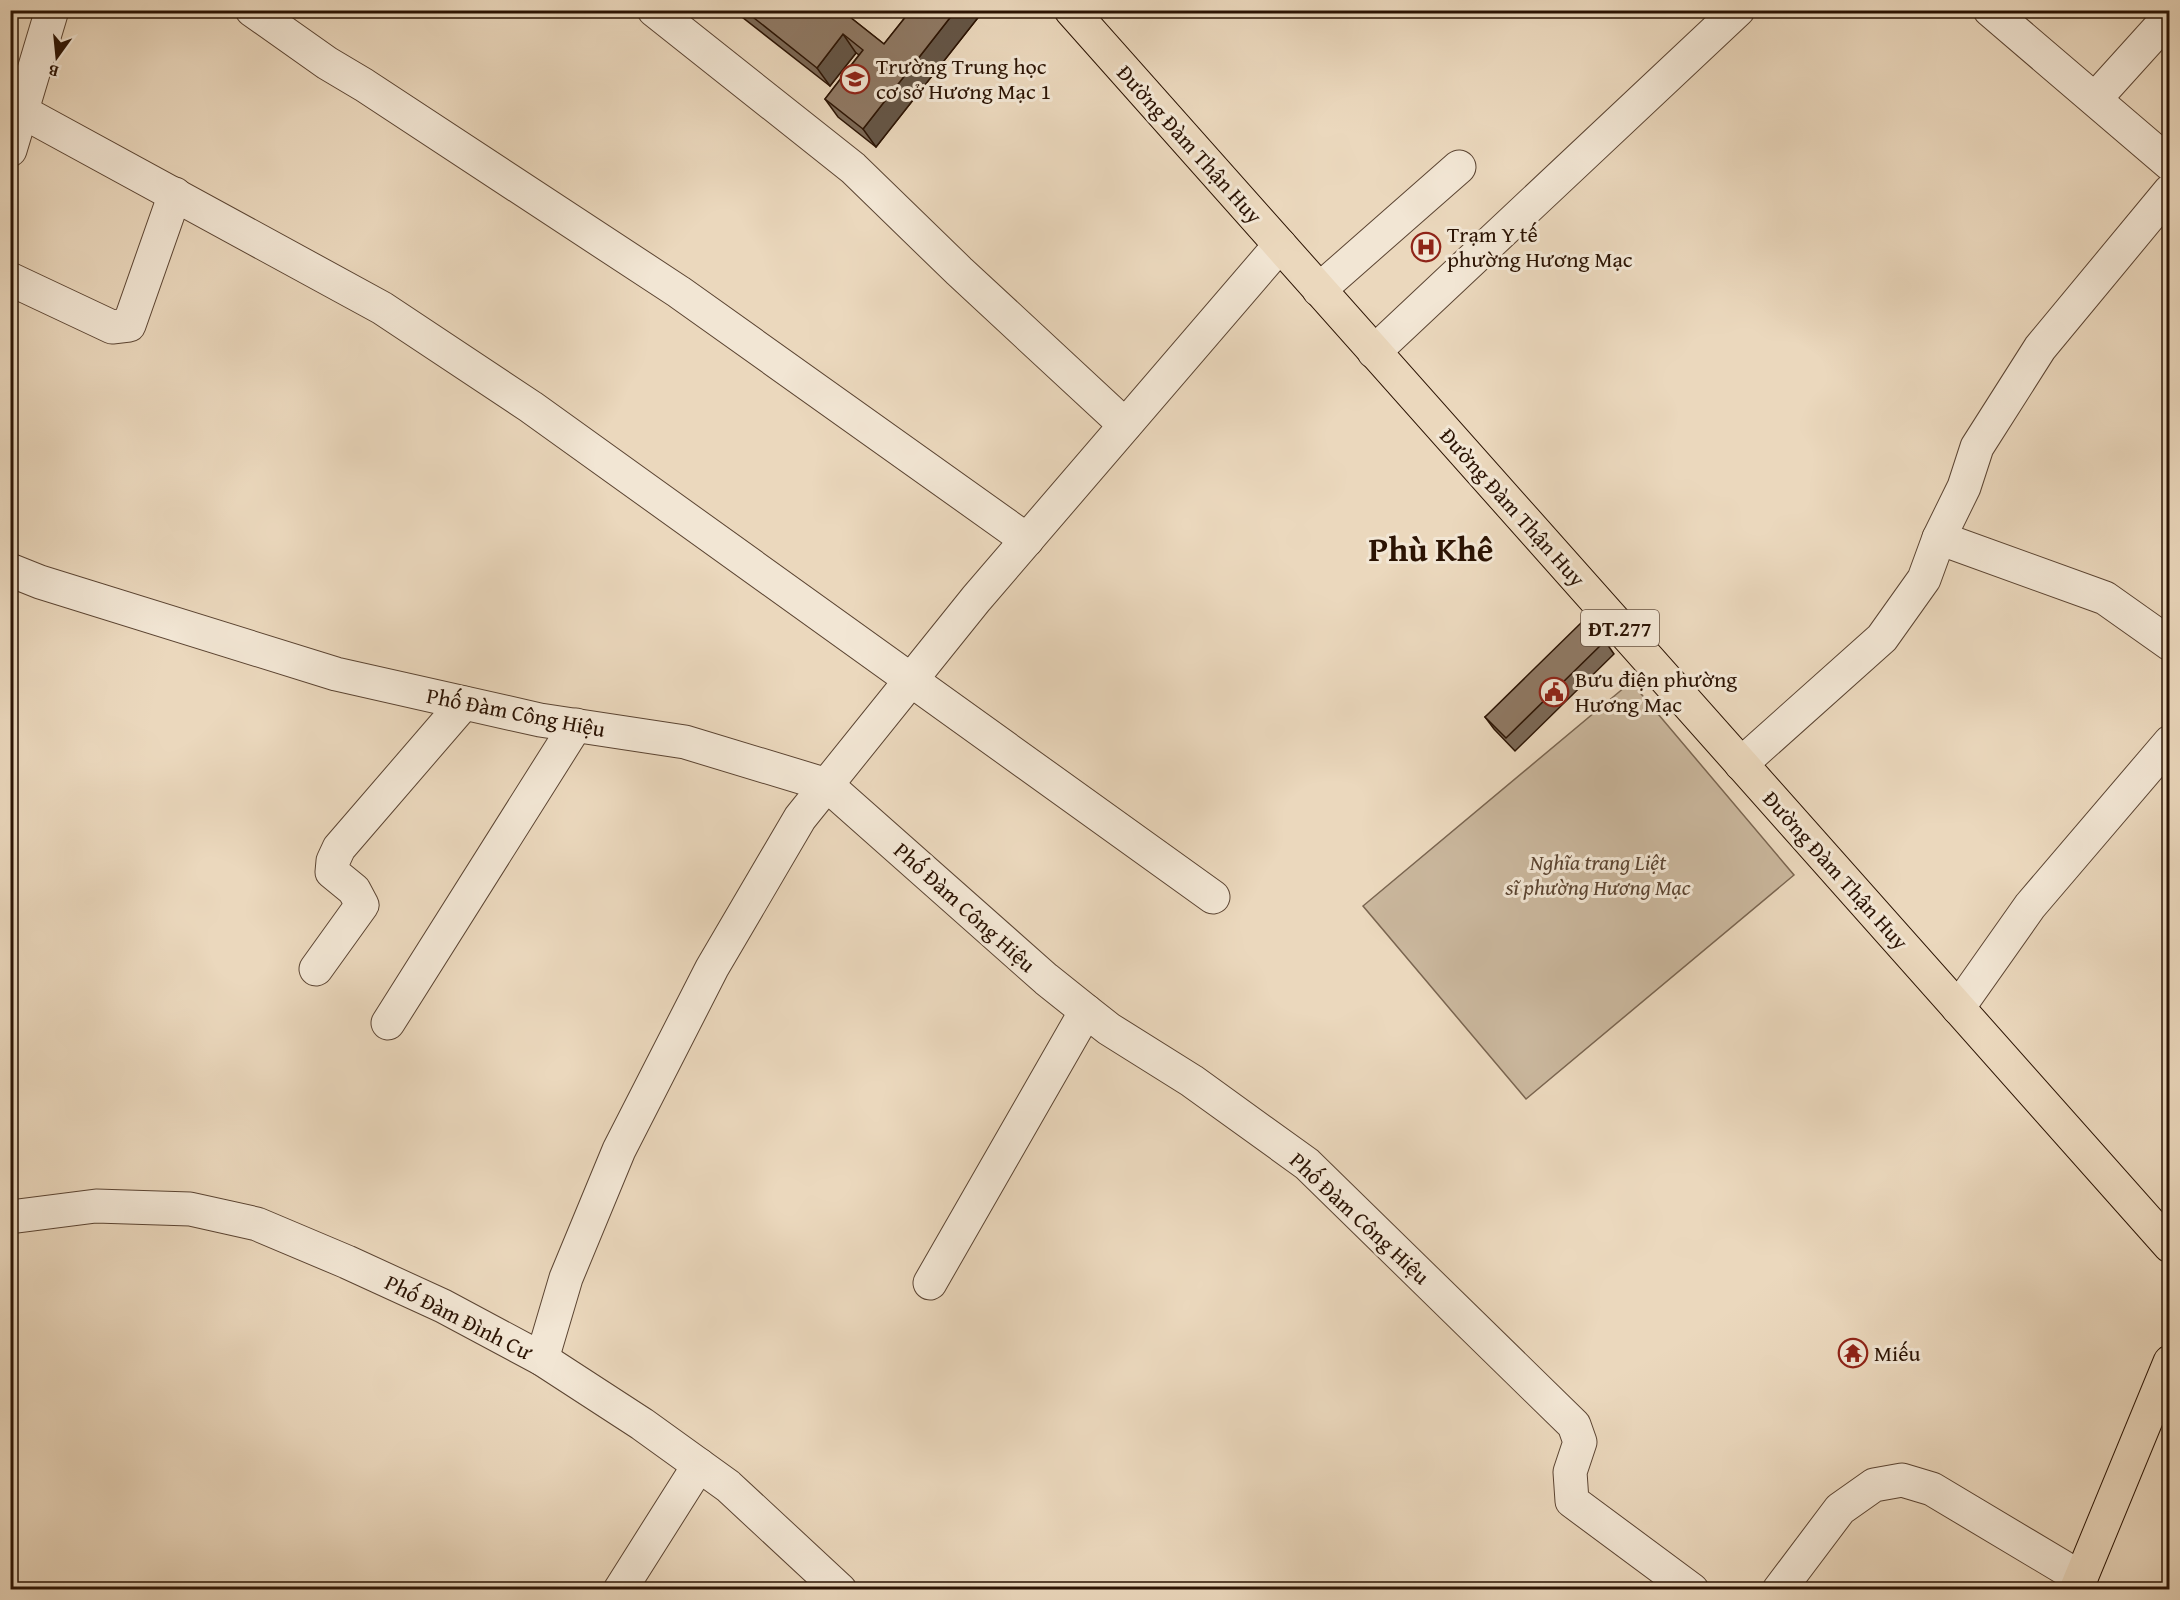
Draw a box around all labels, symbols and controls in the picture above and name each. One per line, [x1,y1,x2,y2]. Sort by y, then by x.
north arrow [27,27,87,87]
place label: Trường Trung học cơ sở Hương Mạc 1 [876,50,1051,107]
street label: Đường Đàm Thận Huy [1110,57,1270,231]
text: B [45,59,61,84]
school or university icon: Trường Trung học cơ sở Hương Mạc 1 [839,63,871,95]
place label: Trạm Y tế phường Hương Mạc [1447,218,1633,275]
hospital icon: Trạm Y tế phường Hương Mạc [1410,231,1442,263]
street label: Đường Đàm Thận Huy [1433,420,1593,594]
district label: Phù Khê [1368,524,1494,573]
road number: ĐT.277 [1581,610,1659,646]
place label: Bưu điện phường Hương Mạc [1575,663,1737,720]
public building icon: Bưu điện phường Hương Mạc [1538,676,1570,708]
street label: Phố Đàm Công Hiệu [424,679,608,745]
street label: Đường Đàm Thận Huy [1756,783,1916,957]
street label: Phố Đàm Công Hiệu [887,835,1043,980]
park label: Nghĩa trang Liệt sĩ phường Hương Mạc [1504,846,1692,903]
street label: Phố Đàm Công Hiệu [1283,1145,1437,1292]
street label: Phố Đàm Đình Cư [380,1266,538,1368]
temple icon: Miếu [1837,1337,1869,1369]
place label: Miếu [1874,1337,1921,1369]

